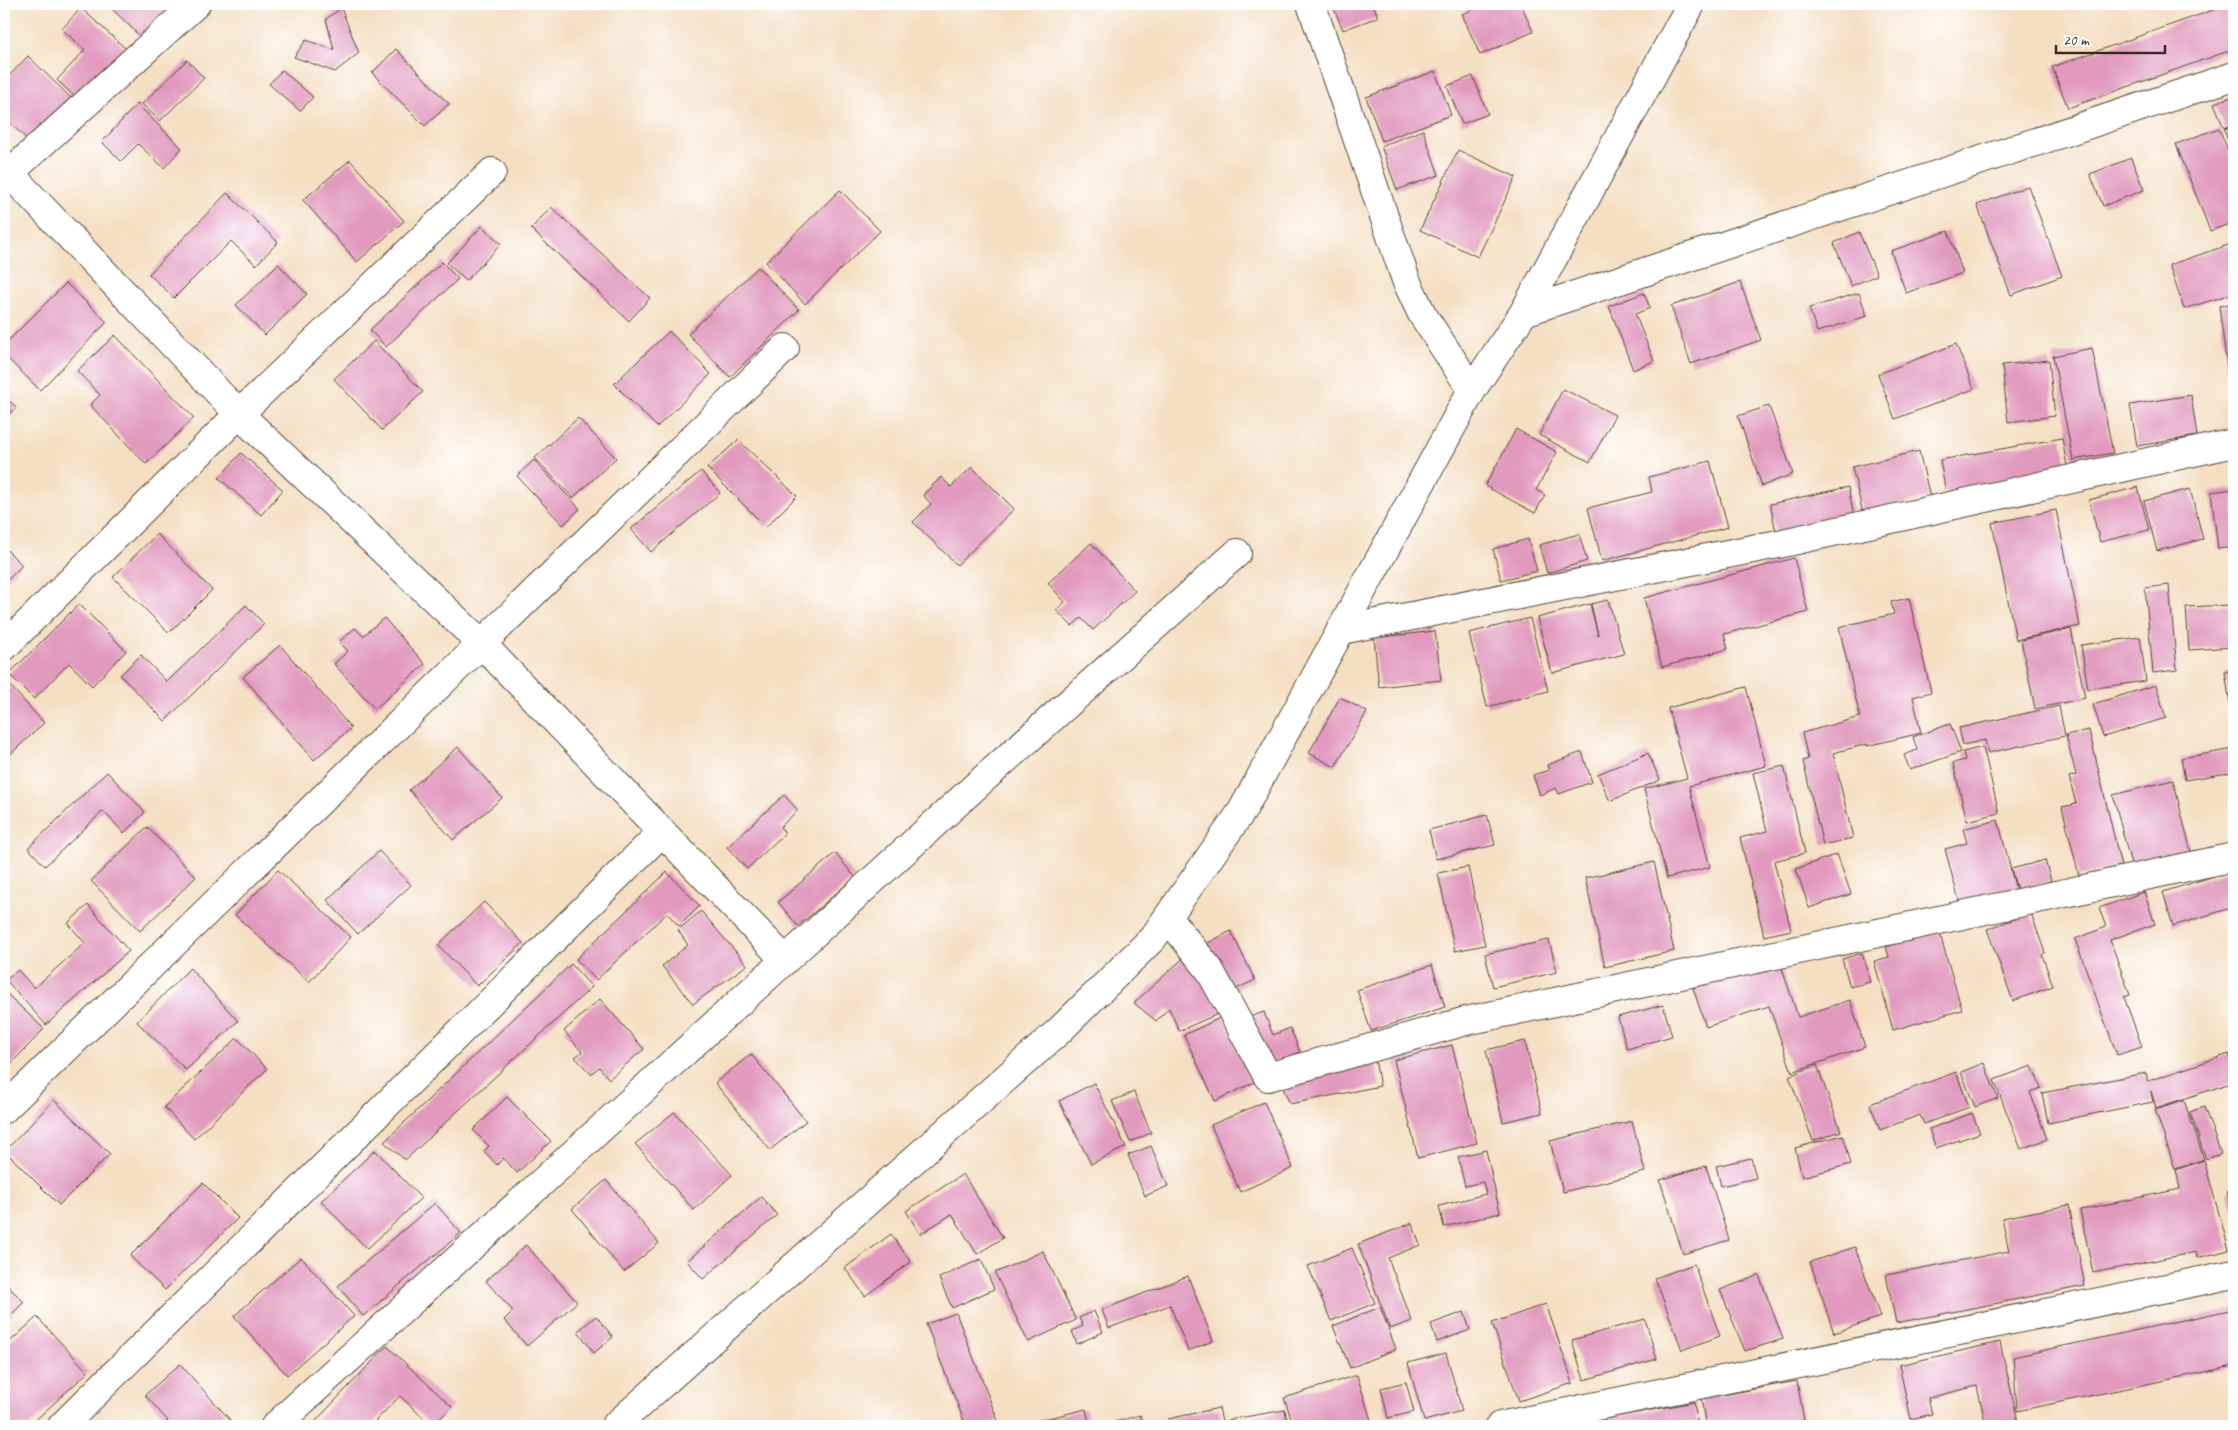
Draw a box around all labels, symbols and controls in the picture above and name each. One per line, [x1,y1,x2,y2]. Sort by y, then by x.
scale bar [2056,22,2164,54]
text: 20 m [2063,31,2090,50]

